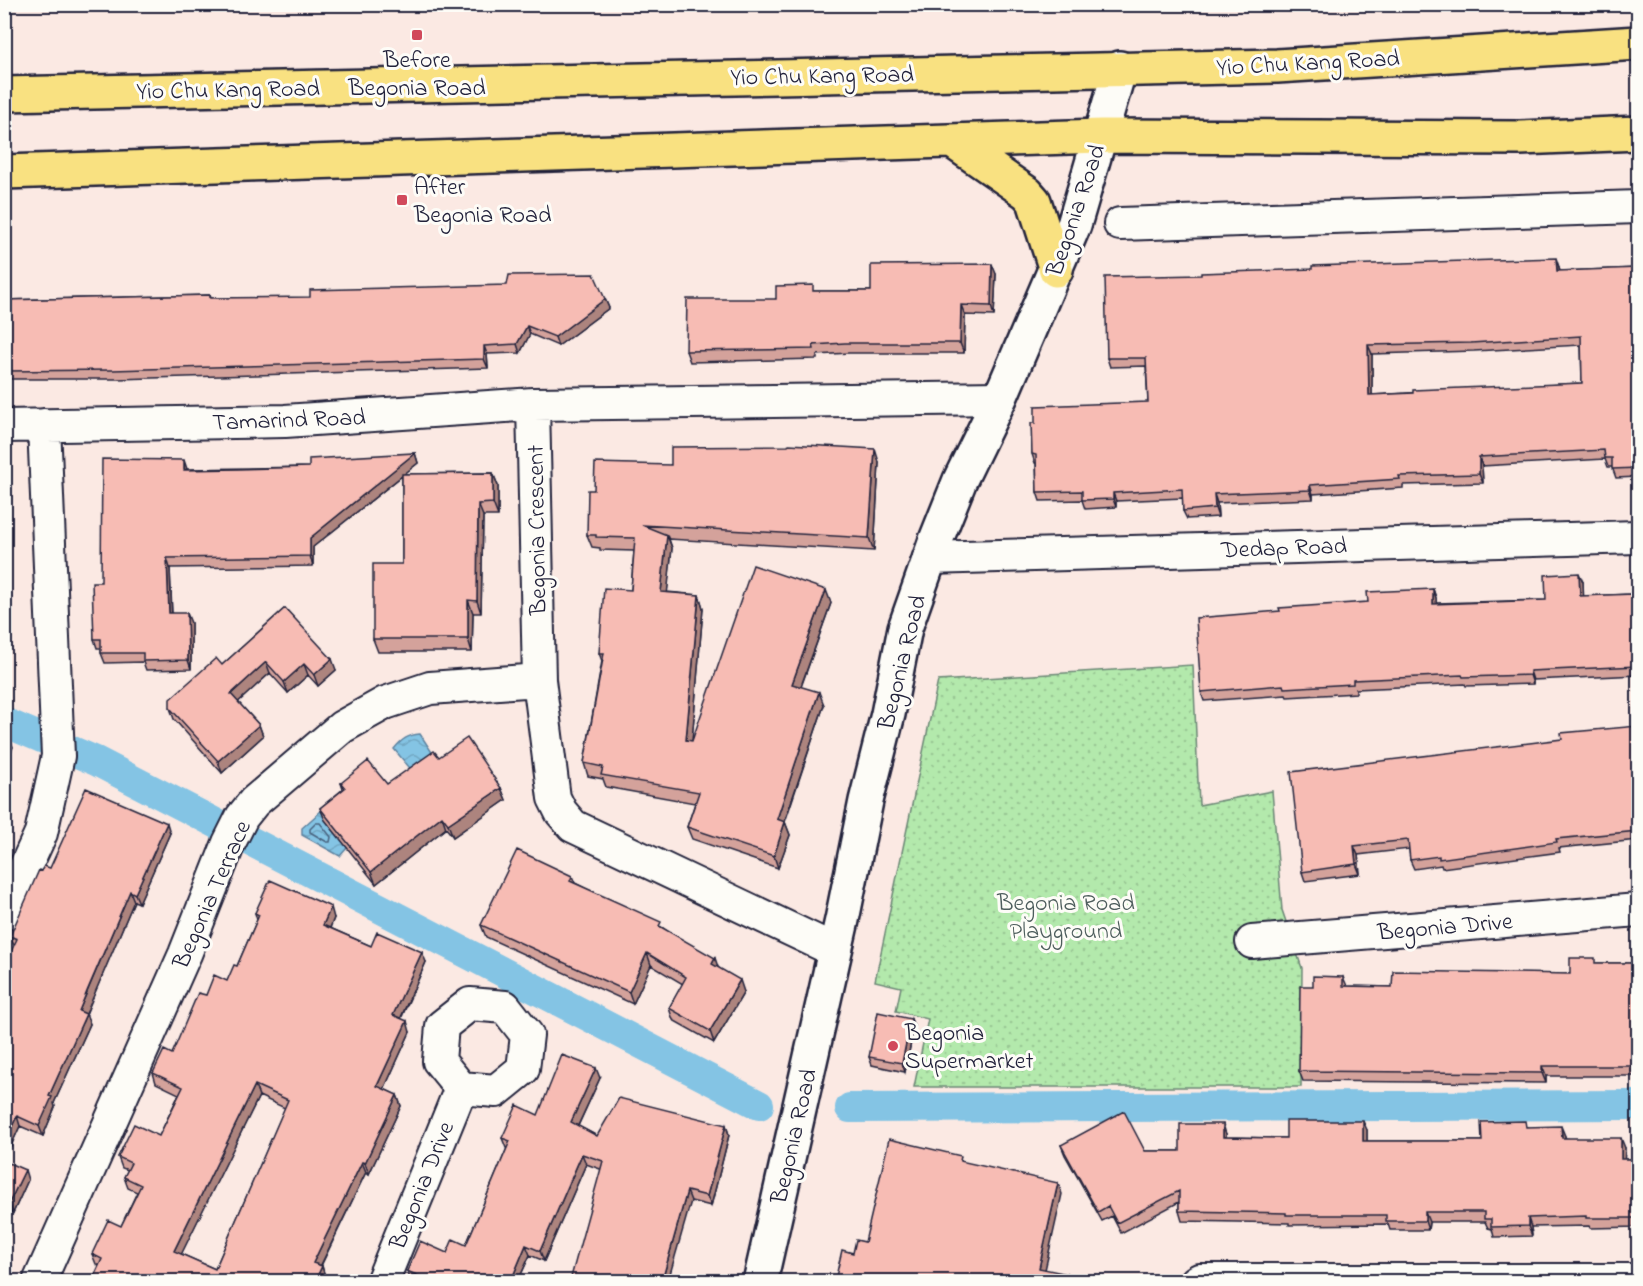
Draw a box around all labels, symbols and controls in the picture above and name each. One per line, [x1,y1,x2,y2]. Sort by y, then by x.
marker: Before Begonia Road [410,28,424,42]
street label: Yio Chu Kang Road [1216,42,1401,87]
place label: Before Begonia Road [347,44,486,107]
street label: Yio Chu Kang Road [730,58,915,97]
street label: Yio Chu Kang Road [136,72,321,111]
street label: Begonia Road [1038,140,1116,282]
place label: After Begonia Road [413,171,552,234]
marker: After Begonia Road [395,193,409,207]
street label: Tamarind Road [212,401,367,442]
street label: Begonia Crescent [520,445,557,616]
street label: Dedap Road [1219,530,1348,569]
street label: Begonia Road [870,591,937,735]
street label: Begonia Terrace [165,815,262,976]
park label: Begonia Road Playground [996,887,1135,951]
street label: Begonia Drive [1375,905,1514,952]
place label: Begonia Supermarket [904,1017,1034,1080]
marker: Begonia Supermarket [886,1039,900,1053]
street label: Begonia Road [763,1065,828,1208]
street label: Begonia Drive [381,1116,465,1256]

